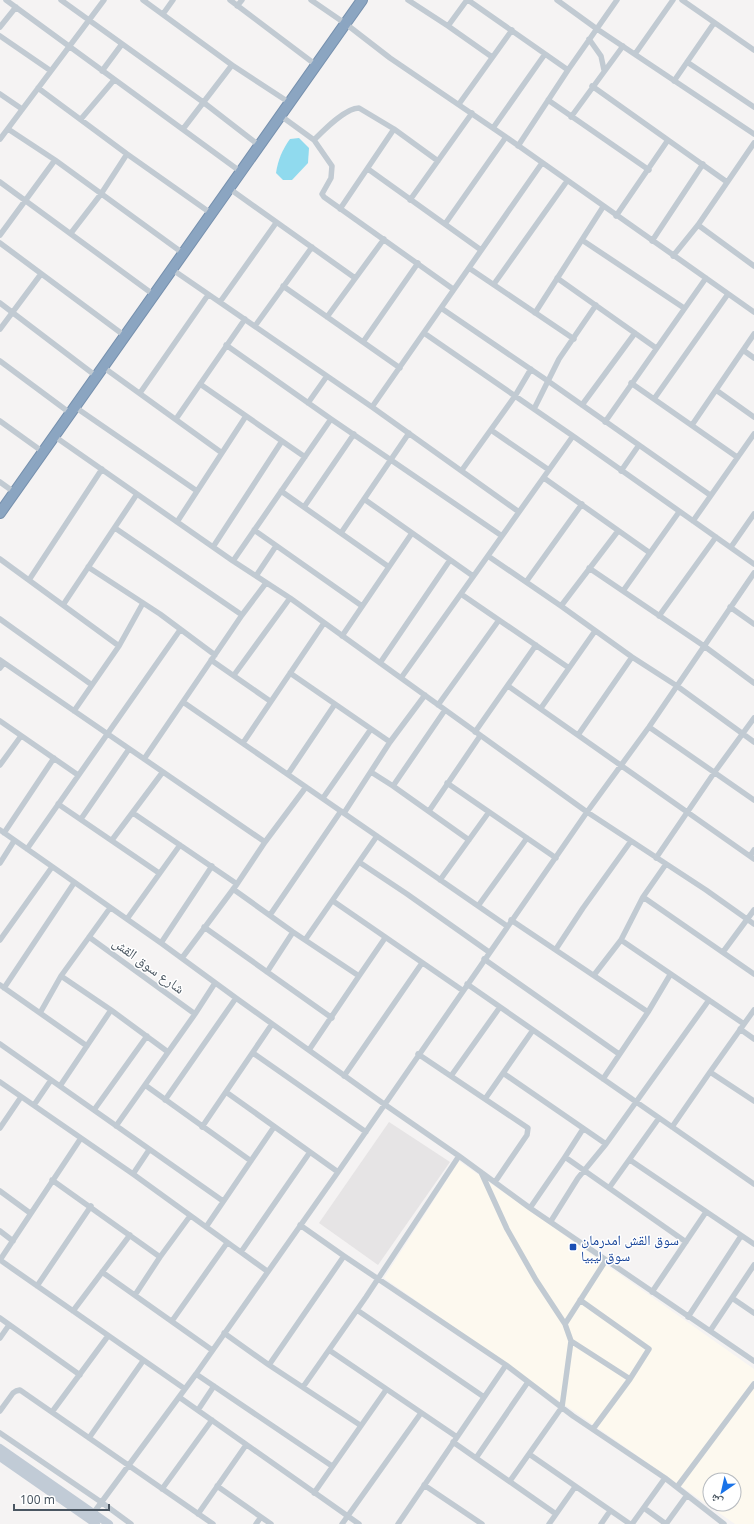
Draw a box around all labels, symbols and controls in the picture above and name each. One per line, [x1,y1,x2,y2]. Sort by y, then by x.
street label: شارع سوق القش [109,932,189,998]
place label: سوق القش امدرمان سوق ليبيا [581,1230,679,1265]
marker: سوق القش امدرمان سوق ليبيا [568,1242,578,1252]
north arrow [702,1472,742,1512]
scale bar [14,1486,109,1512]
text: ش [707,1490,726,1510]
text: 100 m [20,1491,55,1508]

